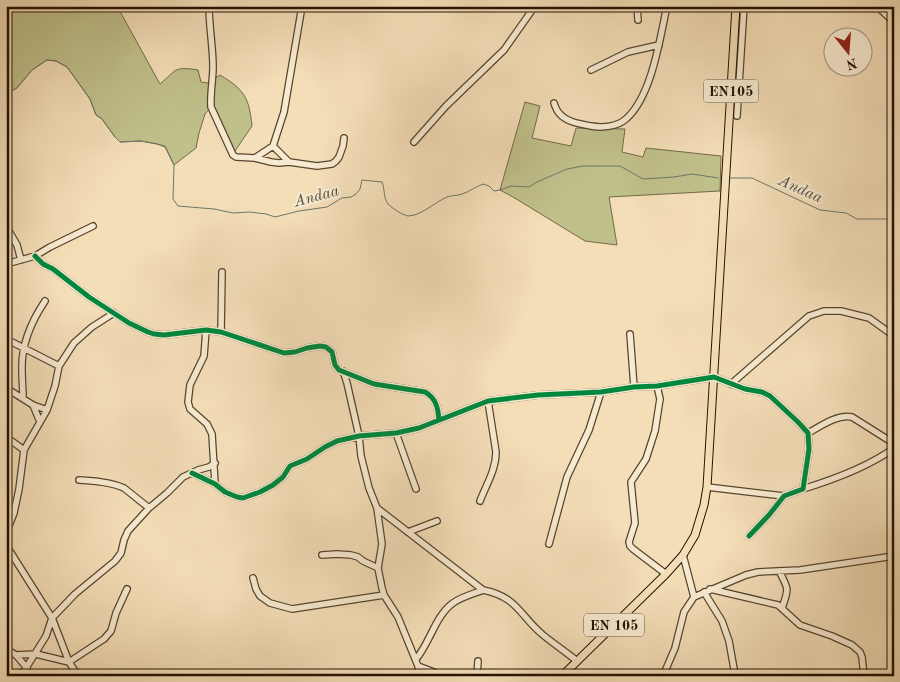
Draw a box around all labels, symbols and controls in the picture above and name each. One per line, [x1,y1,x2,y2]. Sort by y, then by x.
north arrow [822,28,872,78]
text: N [844,55,859,72]
road number: EN105 [704,80,758,102]
water label: Andaa [775,173,825,207]
water label: Andaa [291,183,341,211]
road number: EN 105 [584,614,644,636]

